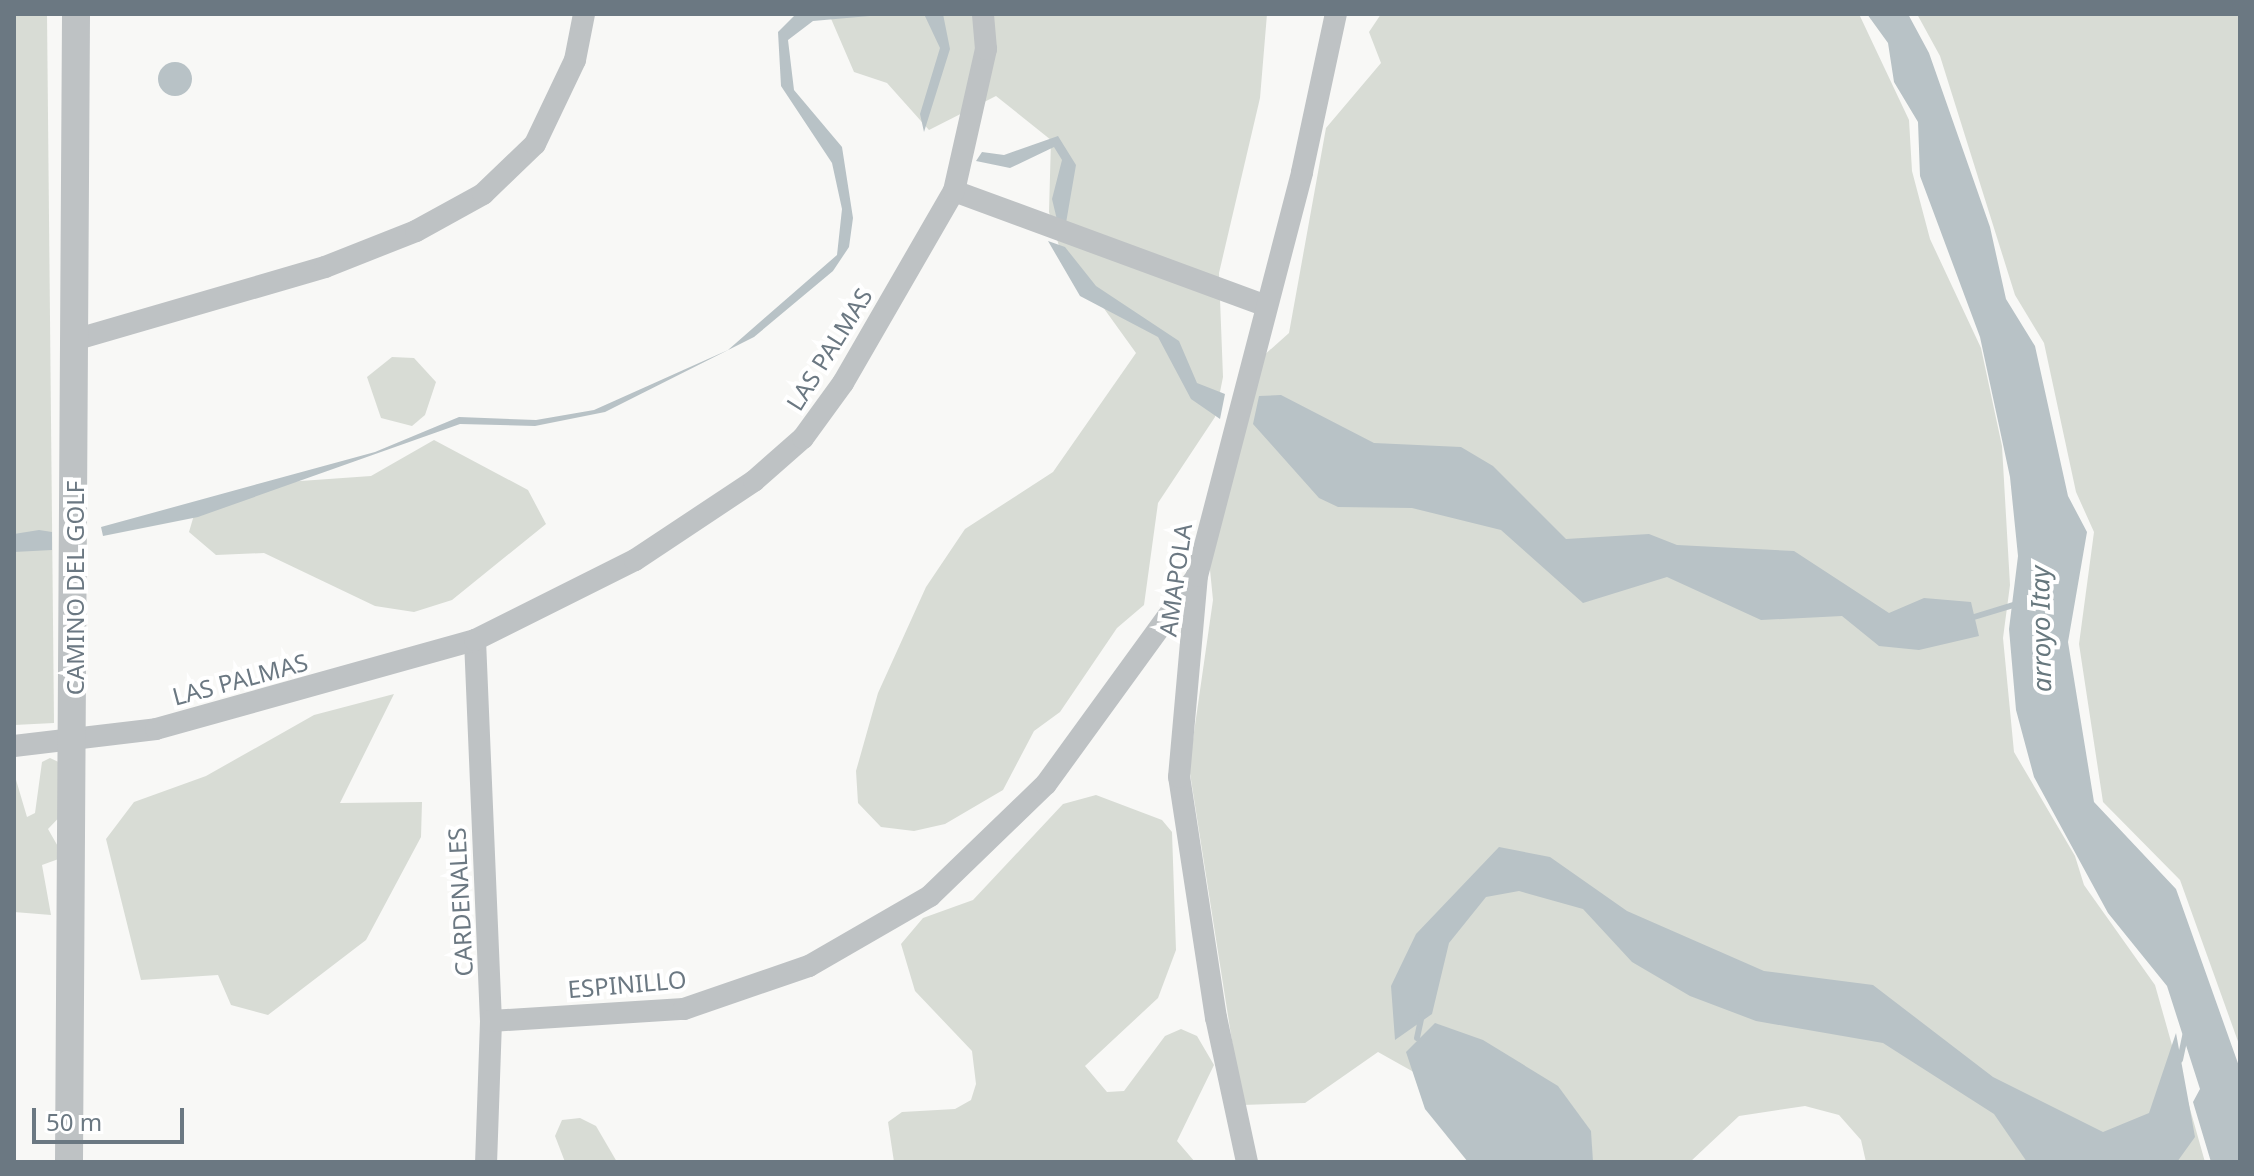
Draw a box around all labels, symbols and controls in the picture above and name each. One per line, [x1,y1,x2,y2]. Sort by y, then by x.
street label: LAS PALMAS [780,282,878,416]
street label: CAMINO DEL GOLF [61,481,89,695]
street label: AMAPOLA [1153,522,1197,638]
water label: arroyo Itay [2024,565,2058,693]
street label: LAS PALMAS [169,647,311,711]
street label: CARDENALES [442,827,478,977]
street label: ESPINILLO [566,964,688,1004]
scale bar [36,1092,188,1142]
text: 50 m [46,1105,102,1138]

